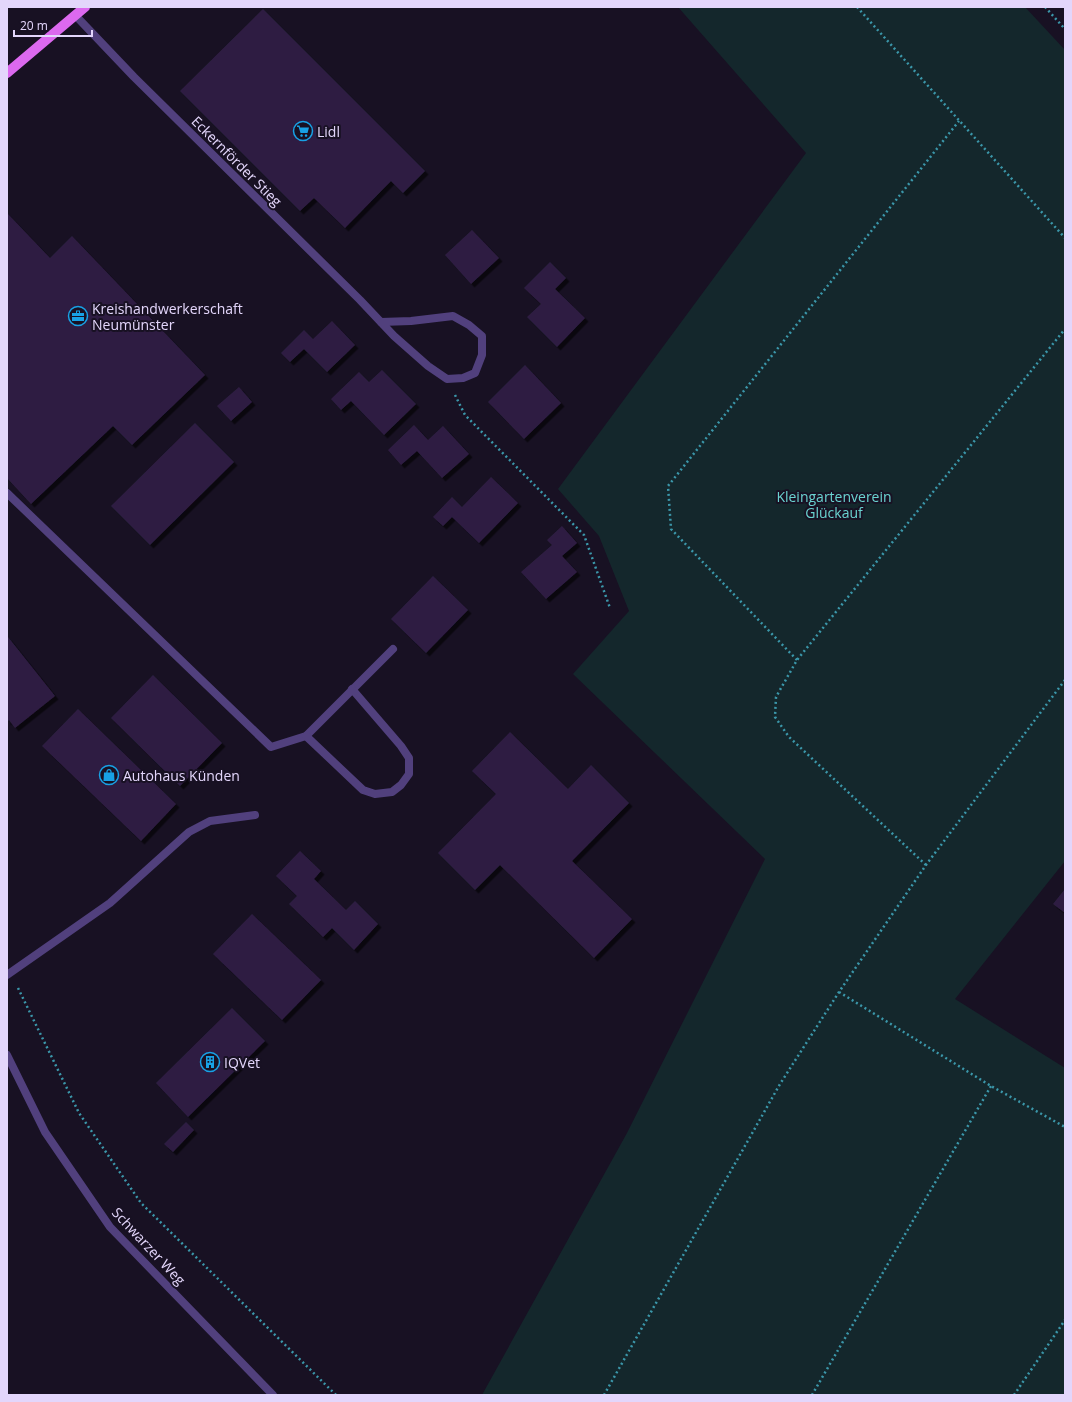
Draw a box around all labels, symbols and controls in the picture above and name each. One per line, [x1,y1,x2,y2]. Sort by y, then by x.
scale bar [14,12,92,38]
text: 20 m [20,17,48,34]
street label: Eckernförder Stieg [188,112,287,211]
supermarket icon: Lidl [292,120,314,142]
place label: Lidl [317,122,340,141]
place label: Kreishandwerkerschaft Neumünster [92,299,243,334]
office icon: Kreishandwerkerschaft Neumünster [67,305,89,327]
park label: Kleingartenverein Glückauf [776,487,892,522]
shop icon: Autohaus Künden [98,764,120,786]
place label: Autohaus Künden [123,766,240,785]
building icon: IQVet [199,1051,221,1073]
place label: IQVet [224,1053,260,1072]
street label: Schwarzer Weg [108,1203,190,1289]

